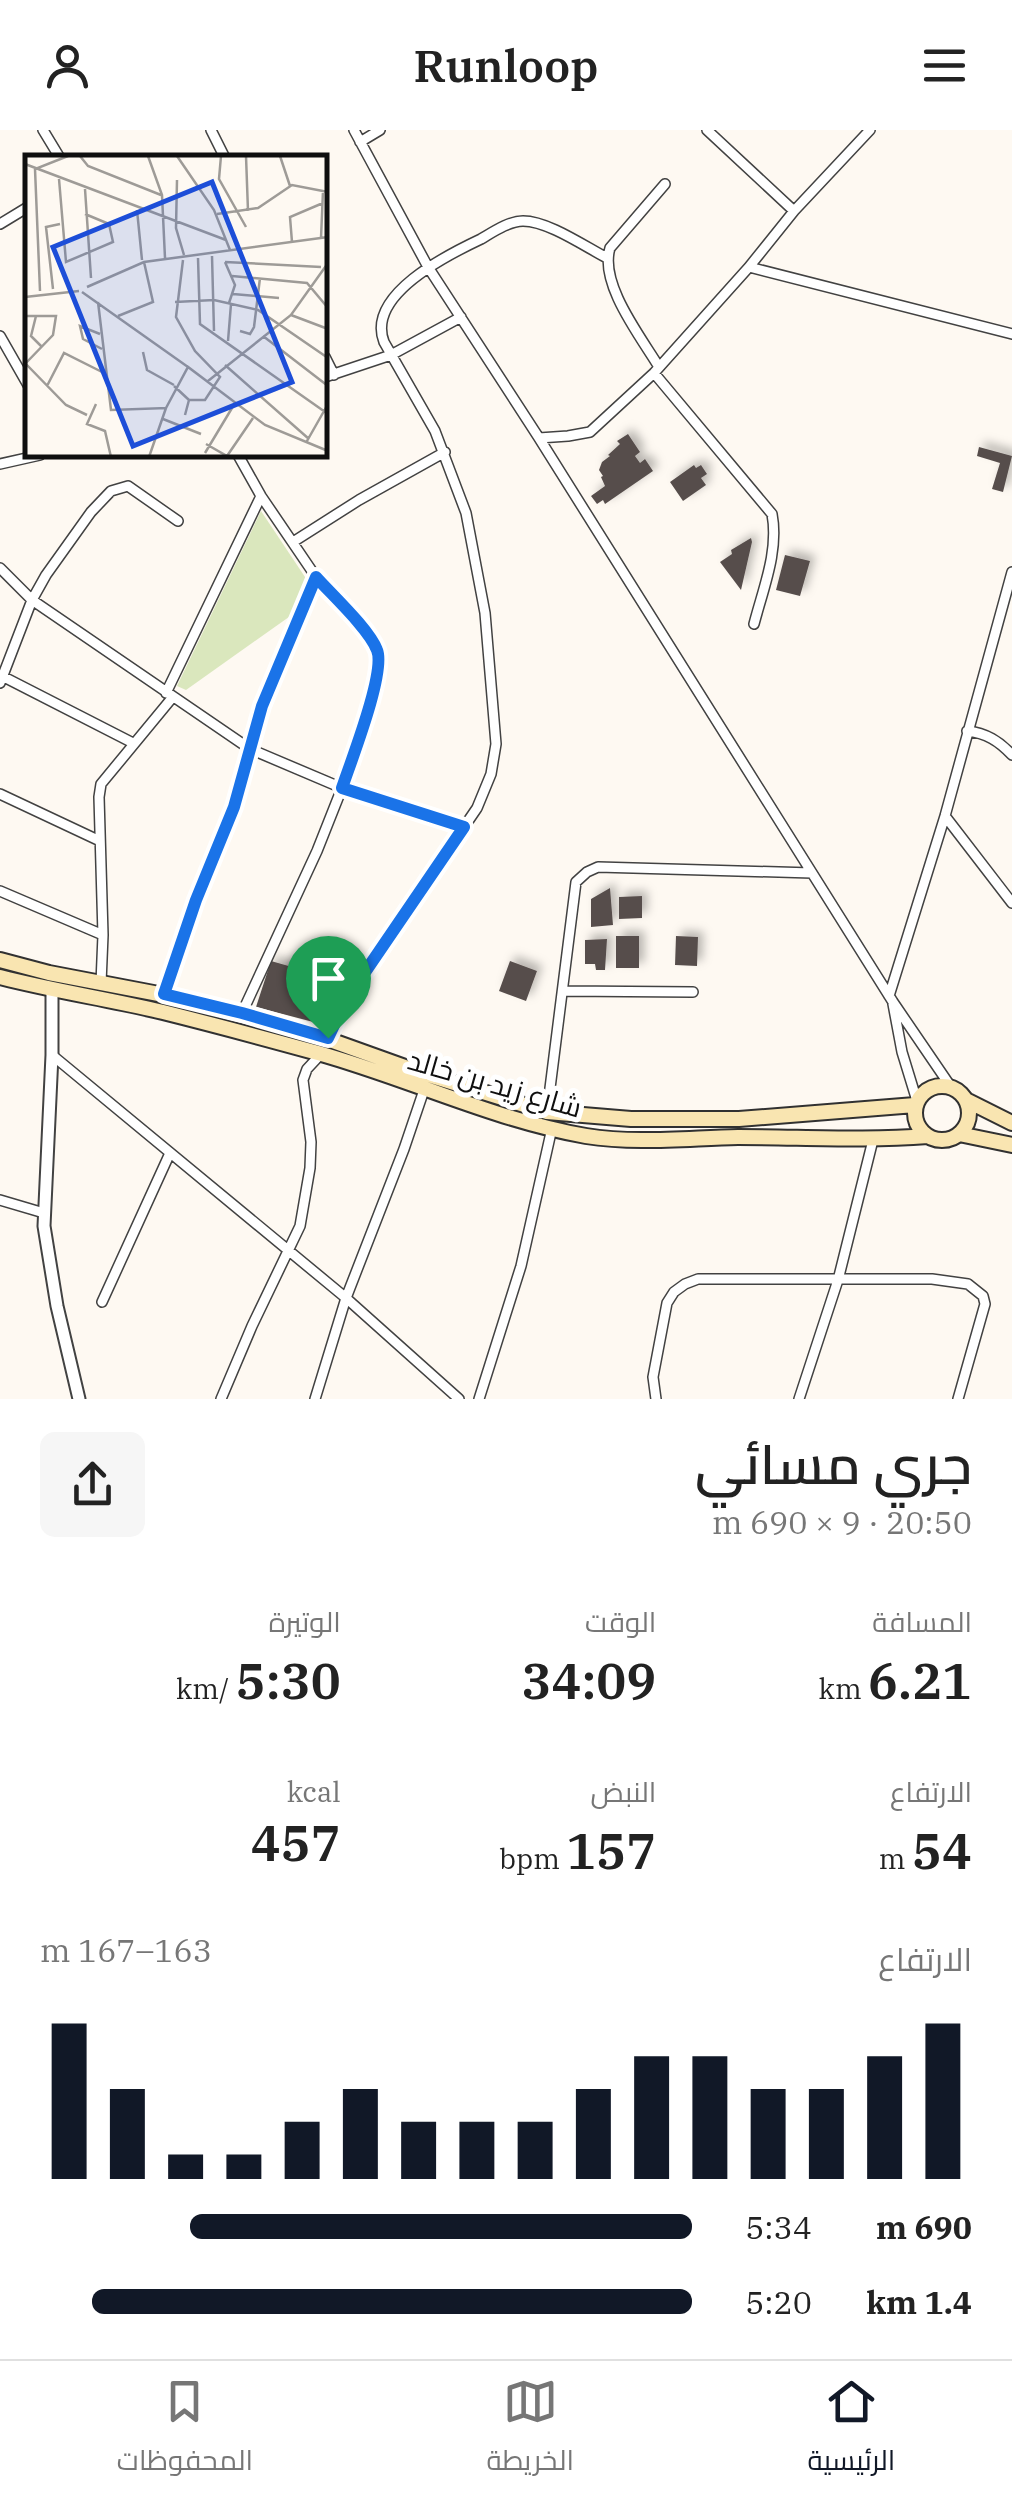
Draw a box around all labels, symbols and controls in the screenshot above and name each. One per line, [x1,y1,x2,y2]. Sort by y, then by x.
text: Runloop [414,36,598,94]
icon: person [40,38,95,93]
icon: menu [917,38,972,93]
inset map [25,155,328,458]
pin [286,936,371,1039]
icon: arrive [301,951,356,1006]
street label: شارع زيد بن خالد [403,1041,586,1126]
text: جري مسائي [695,1428,972,1499]
button: share [40,1432,145,1537]
text: 20:50 · 9 × 690 m [712,1501,972,1543]
text: الوتيرة [269,1603,341,1640]
text: الوقت [585,1603,656,1640]
text: المسافة [872,1603,972,1640]
text: 5:30 [236,1648,341,1713]
text: 34:09 [521,1648,656,1713]
text: 6.21 [868,1648,972,1713]
text: /km [176,1670,236,1707]
text: km [819,1670,868,1707]
text: kcal [287,1773,341,1810]
text: النبض [590,1773,656,1810]
text: الارتفاع [890,1773,972,1810]
text: 457 [251,1810,341,1875]
text: 157 [566,1818,656,1883]
text: 54 [912,1818,972,1883]
text: bpm [499,1840,566,1877]
text: m [879,1840,912,1877]
text: 163–167 m [40,1929,212,1971]
text: الارتفاع [878,1938,972,1980]
text: 5:34 [745,2206,812,2248]
text: 690 m [876,2206,972,2248]
text: 5:20 [745,2281,812,2323]
text: 1.4 km [866,2281,972,2323]
tab: المحفوظات [117,2374,253,2486]
tab: الخريطة [487,2374,574,2486]
tab: الرئيسية [807,2374,895,2486]

